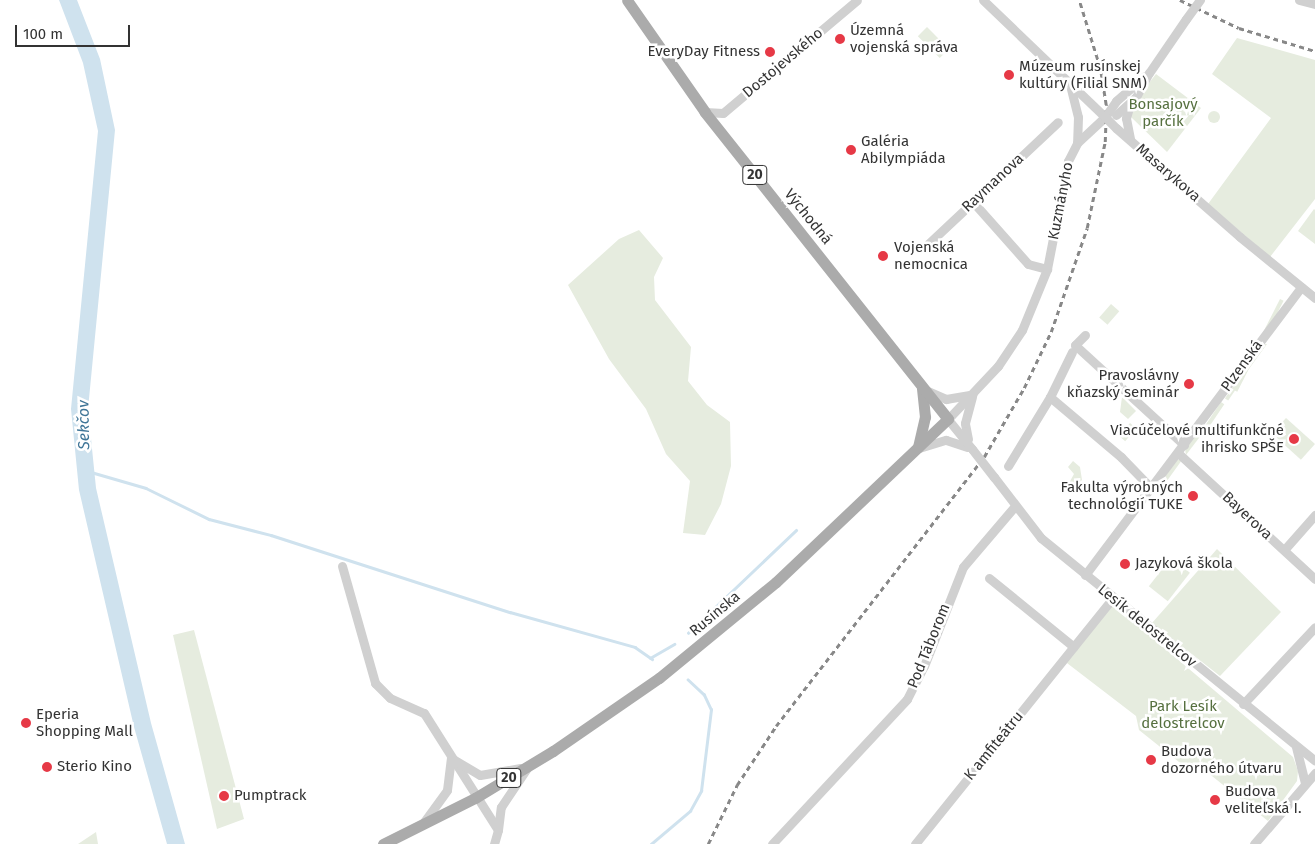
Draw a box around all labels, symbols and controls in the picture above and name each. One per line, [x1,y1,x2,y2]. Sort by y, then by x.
scale bar [18,15,132,47]
place label: Územná vojenská správa [850,21,958,56]
street label: Dostojevského [739,24,827,102]
text: 100 m [23,25,63,43]
marker: Územná vojenská správa [834,33,846,45]
place label: EveryDay Fitness [648,43,760,61]
marker: EveryDay Fitness [764,46,776,58]
place label: Múzeum rusínskej kultúry (Filial SNM) [1019,57,1147,92]
marker: Múzeum rusínskej kultúry (Filial SNM) [1003,69,1015,81]
park label: Bonsajový parčík [1128,95,1198,130]
place label: Galéria Abilympiáda [861,132,946,167]
street label: Masarykova [1132,140,1204,206]
marker: Galéria Abilympiáda [845,144,857,156]
street label: Raymanova [958,150,1028,216]
street label: Kuzmányho [1045,161,1077,241]
road number: 20 [741,164,769,186]
street label: Východná [780,186,836,248]
place label: Vojenská nemocnica [894,238,968,273]
marker: Vojenská nemocnica [876,249,890,263]
street label: Plzenská [1217,337,1267,395]
place label: Pravoslávny kňazský seminár [1067,366,1179,401]
marker: Pravoslávny kňazský seminár [1183,378,1195,390]
water label: Sekčov [74,400,94,450]
place label: Viacúčelové multifunkčné ihrisko SPŠE [1110,421,1284,456]
marker: Viacúčelové multifunkčné ihrisko SPŠE [1288,433,1300,445]
place label: Fakulta výrobných technológií TUKE [1060,478,1183,513]
street label: Bayerova [1218,488,1276,544]
marker: Fakulta výrobných technológií TUKE [1187,490,1199,502]
place label: Jazyková škola [1135,555,1233,573]
marker: Jazyková škola [1119,558,1131,570]
street label: Lesík delostrelcov [1094,581,1200,671]
street label: Rusínska [686,588,744,640]
street label: Pod Táborom [904,601,954,691]
park label: Park Lesík delostrelcov [1141,697,1225,732]
place label: Eperia Shopping Mall [36,705,133,740]
street label: K amfiteátru [961,708,1027,784]
marker: Eperia Shopping Mall [20,717,32,729]
place label: Budova dozorného útvaru [1161,742,1282,777]
marker: Budova dozorného útvaru [1145,754,1157,766]
place label: Sterio Kino [57,758,132,776]
marker: Sterio Kino [41,761,53,773]
road number: 20 [495,766,523,790]
place label: Budova veliteľská I. [1225,782,1301,817]
place label: Pumptrack [234,787,306,805]
marker: Pumptrack [218,790,230,802]
marker: Budova veliteľská I. [1209,794,1221,806]

